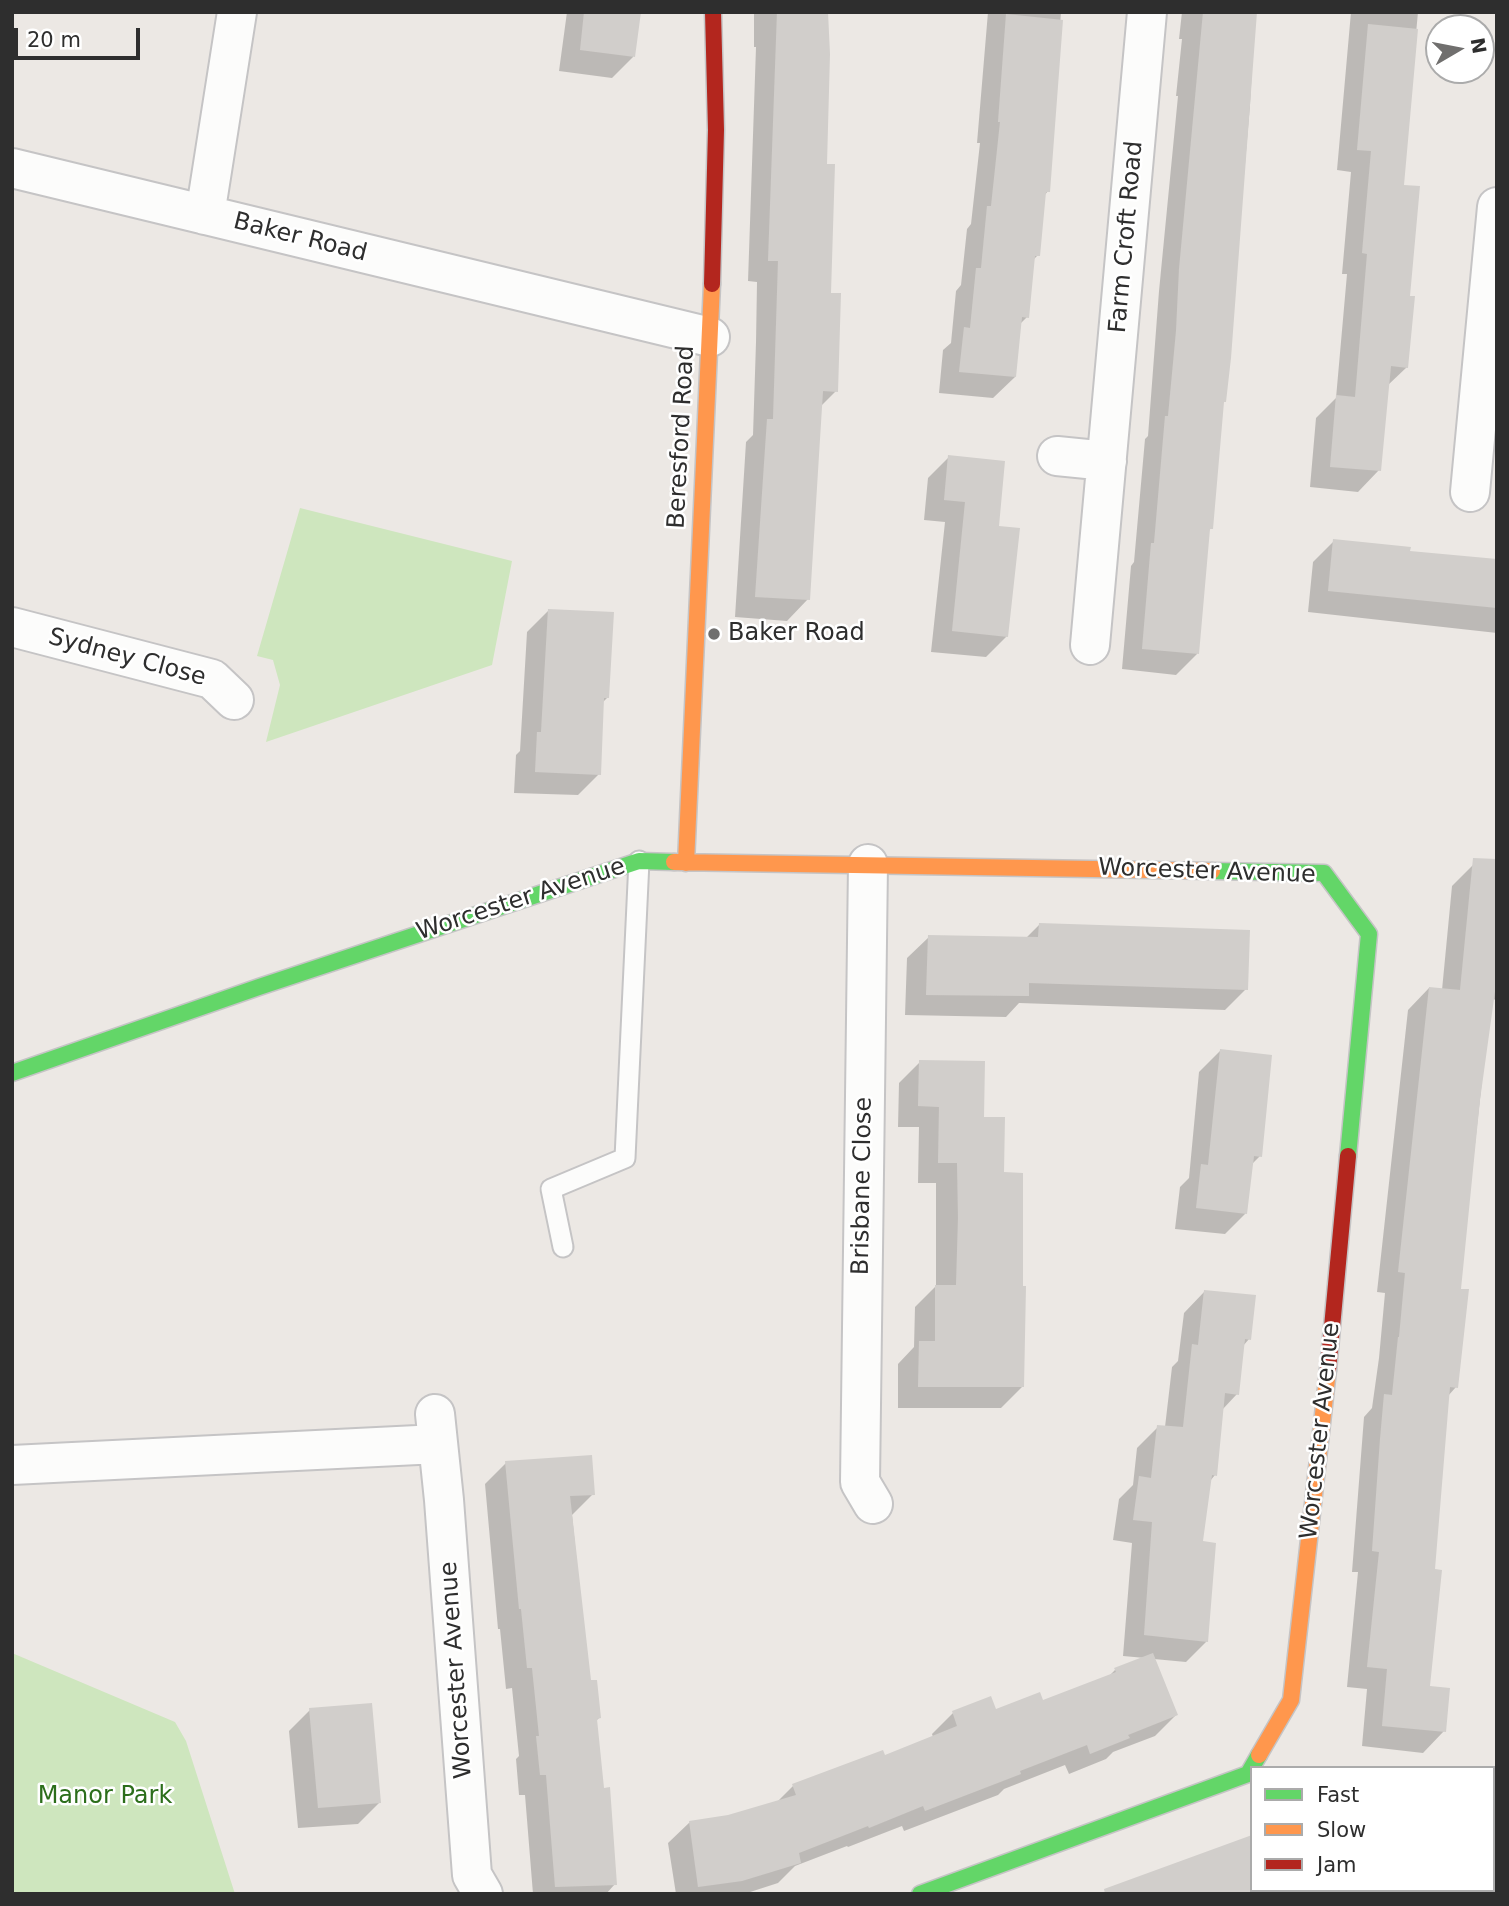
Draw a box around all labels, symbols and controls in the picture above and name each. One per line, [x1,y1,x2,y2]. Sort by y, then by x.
scale bar [18,14,144,58]
north arrow [1425,14,1495,84]
text: 20 m [27,28,81,52]
text: N [1466,36,1491,55]
street label: Farm Croft Road [1104,140,1150,334]
street label: Baker Road [230,207,370,269]
street label: Beresford Road [663,345,701,529]
place label: Baker Road [728,620,865,648]
street label: Sydney Close [45,623,209,693]
marker: Baker Road [706,626,722,642]
street label: Worcester Avenue [413,853,629,947]
street label: Worcester Avenue [1098,854,1316,890]
street label: Brisbane Close [847,1097,879,1275]
street label: Worcester Avenue [1295,1321,1347,1541]
street label: Worcester Avenue [435,1560,479,1780]
legend [1250,1766,1495,1892]
park label: Manor Park [38,1783,172,1811]
text: Fast [1317,1783,1359,1807]
text: Slow [1317,1818,1366,1842]
text: Jam [1317,1853,1357,1877]

